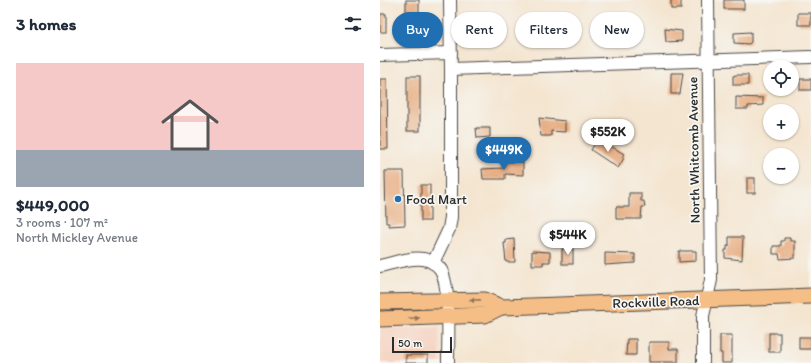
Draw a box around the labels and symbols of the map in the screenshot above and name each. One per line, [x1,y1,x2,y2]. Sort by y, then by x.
street label: North Whitcomb Avenue [684,76,704,223]
pin: $552K [580,119,636,153]
pin: $449K [476,137,532,171]
place label: Food Mart [406,191,467,208]
marker: Food Mart [393,194,403,204]
pin: $544K [540,222,596,256]
street label: Rockville Road [612,292,700,312]
one-way arrow [468,297,481,303]
one-way arrow [408,315,420,322]
scale bar [392,335,452,354]

